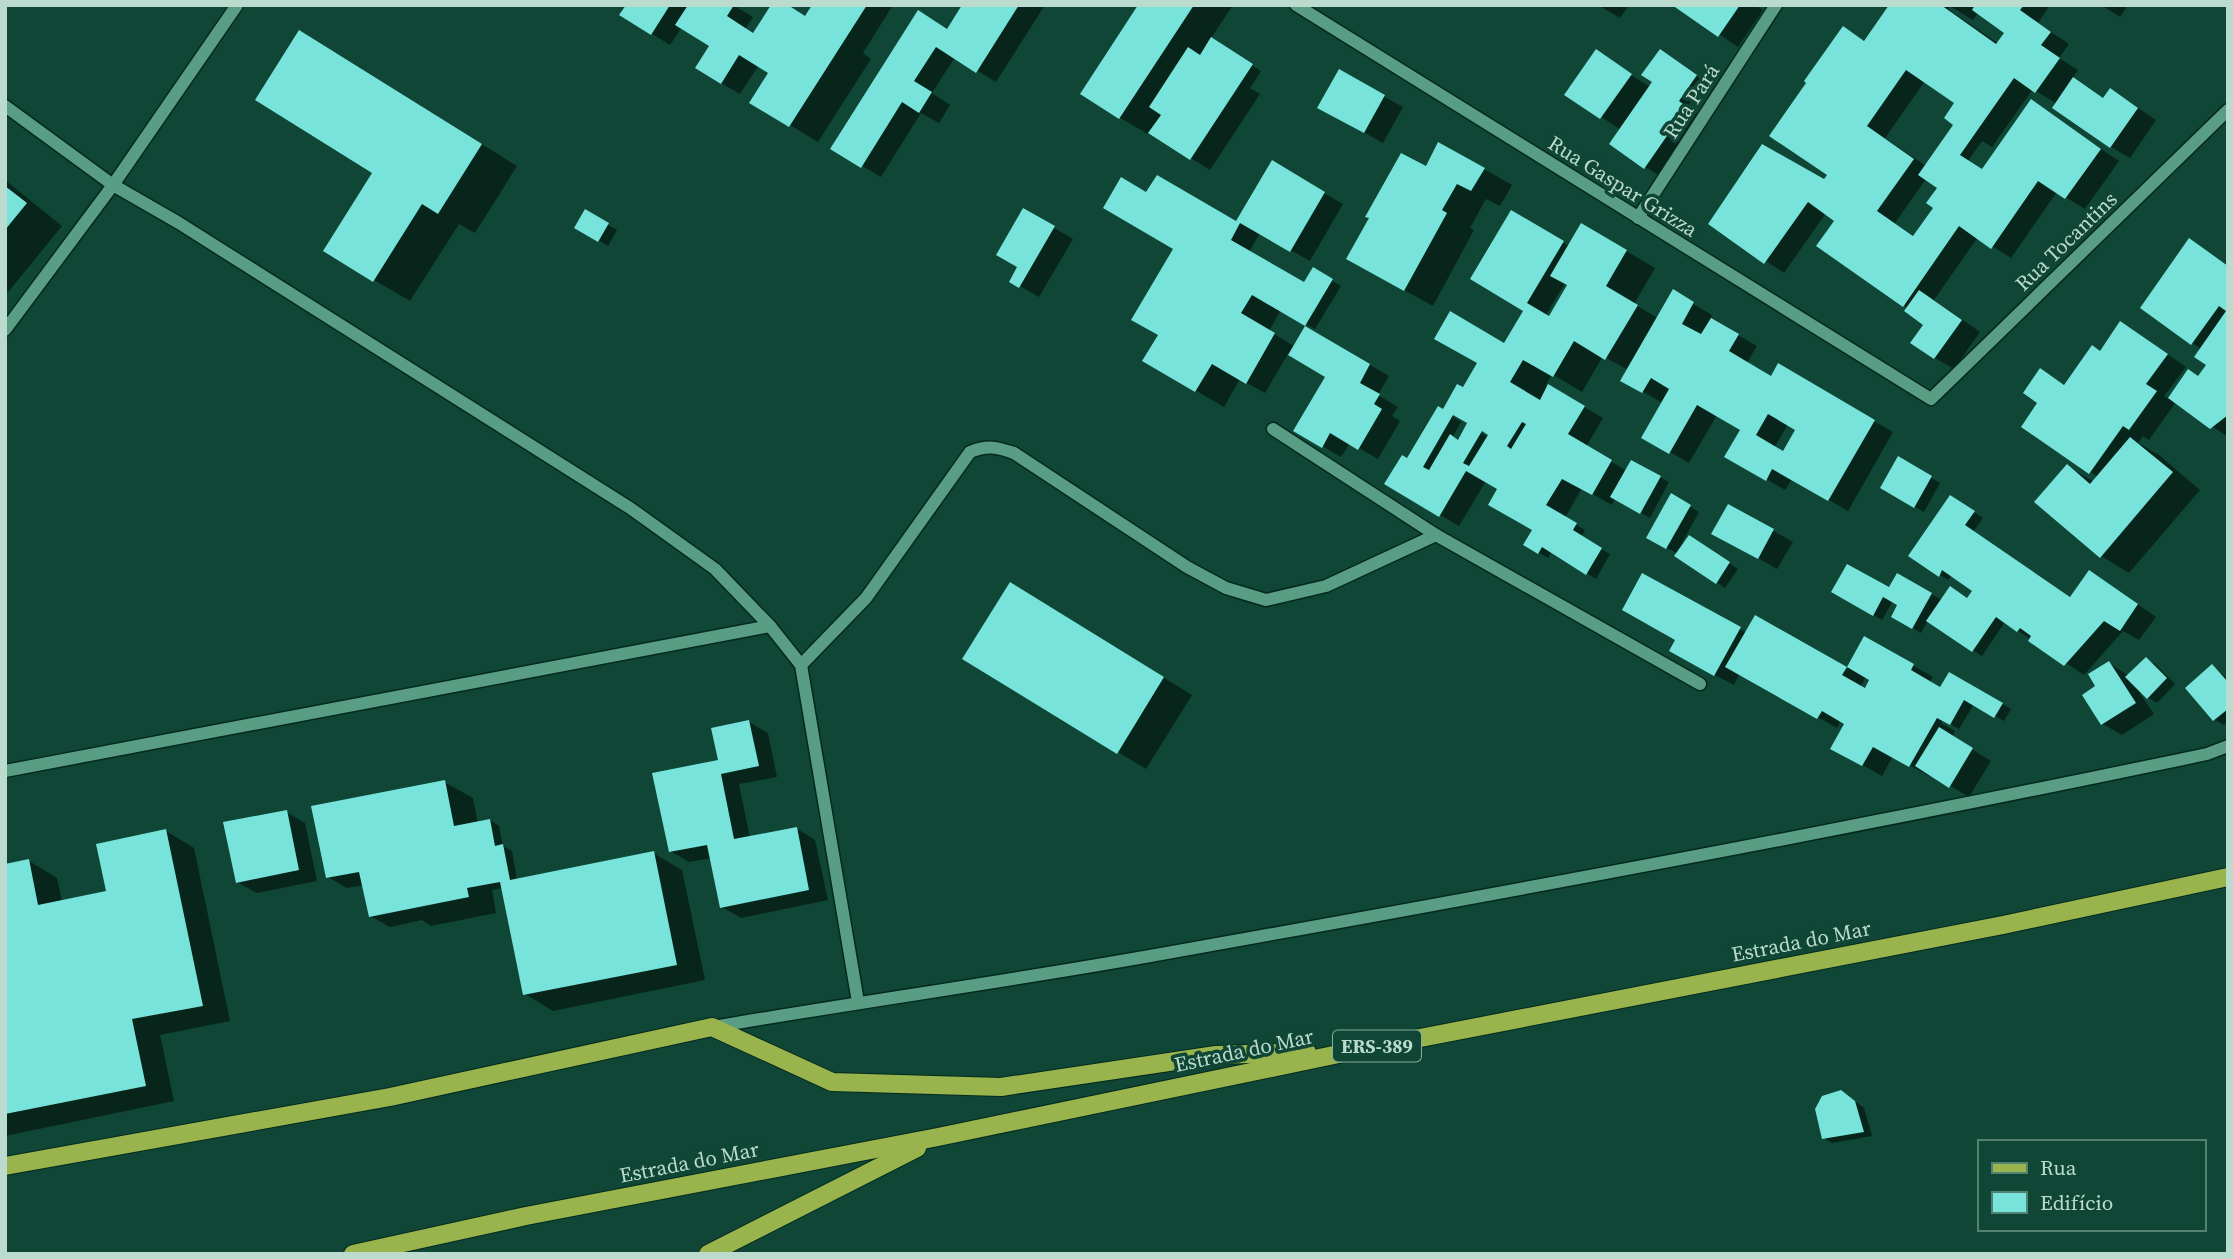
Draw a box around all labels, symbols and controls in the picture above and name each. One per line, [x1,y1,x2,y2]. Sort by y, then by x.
street label: Rua Pará [1656,58,1726,144]
street label: Rua Gaspar Grizza [1543,128,1703,244]
street label: Rua Tocantins [2008,185,2124,297]
street label: Estrada do Mar [1729,913,1873,969]
street label: Estrada do Mar [1172,1021,1316,1079]
road number: ERS-389 [1333,1030,1421,1062]
street label: Estrada do Mar [617,1134,761,1190]
legend [1978,1140,2205,1231]
text: Rua [2040,1153,2077,1182]
text: Edifício [2040,1188,2113,1217]

